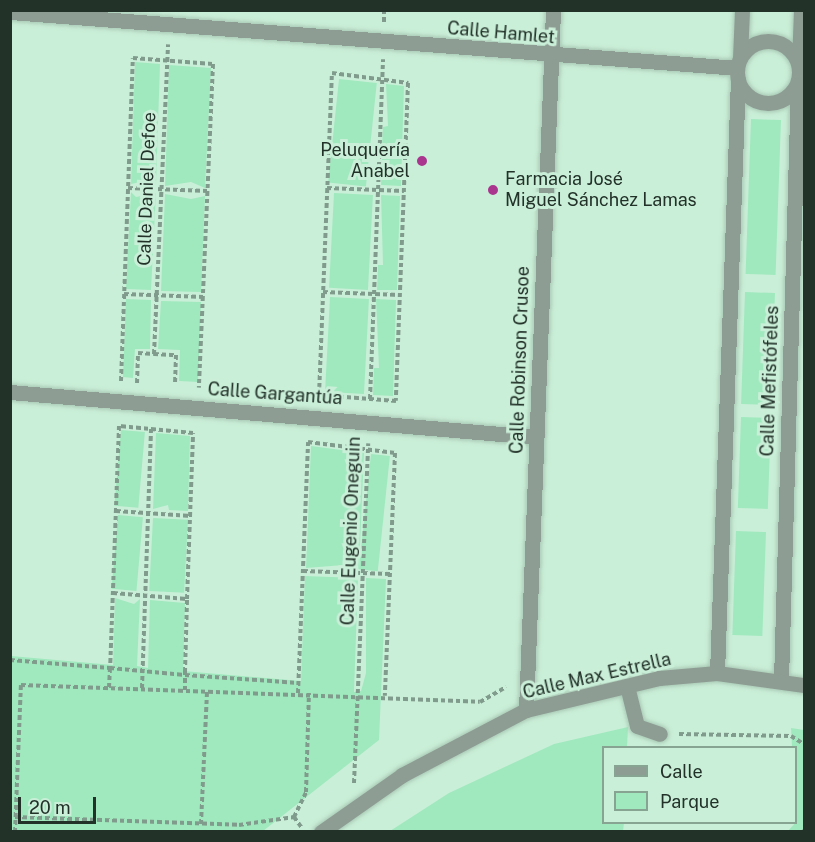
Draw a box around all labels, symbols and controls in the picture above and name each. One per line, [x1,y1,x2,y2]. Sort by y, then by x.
street label: Calle Hamlet [446,18,556,48]
street label: Calle Daniel Defoe [134,112,160,266]
place label: Peluquería Anabel [320,140,410,182]
marker: Peluquería Anabel [415,154,429,168]
place label: Farmacia José Miguel Sánchez Lamas [505,169,697,212]
marker: Farmacia José Miguel Sánchez Lamas [486,183,500,197]
street label: Calle Robinson Crusoe [506,266,534,454]
street label: Calle Mefistófeles [757,305,783,457]
street label: Calle Gargantúa [207,379,343,409]
street label: Calle Eugenio Oneguin [337,436,365,626]
street label: Calle Max Estrella [521,648,673,704]
legend [602,746,797,824]
text: Calle [660,761,703,782]
scale bar [21,785,99,823]
text: Parque [660,791,720,812]
text: 20 m [29,797,71,818]

